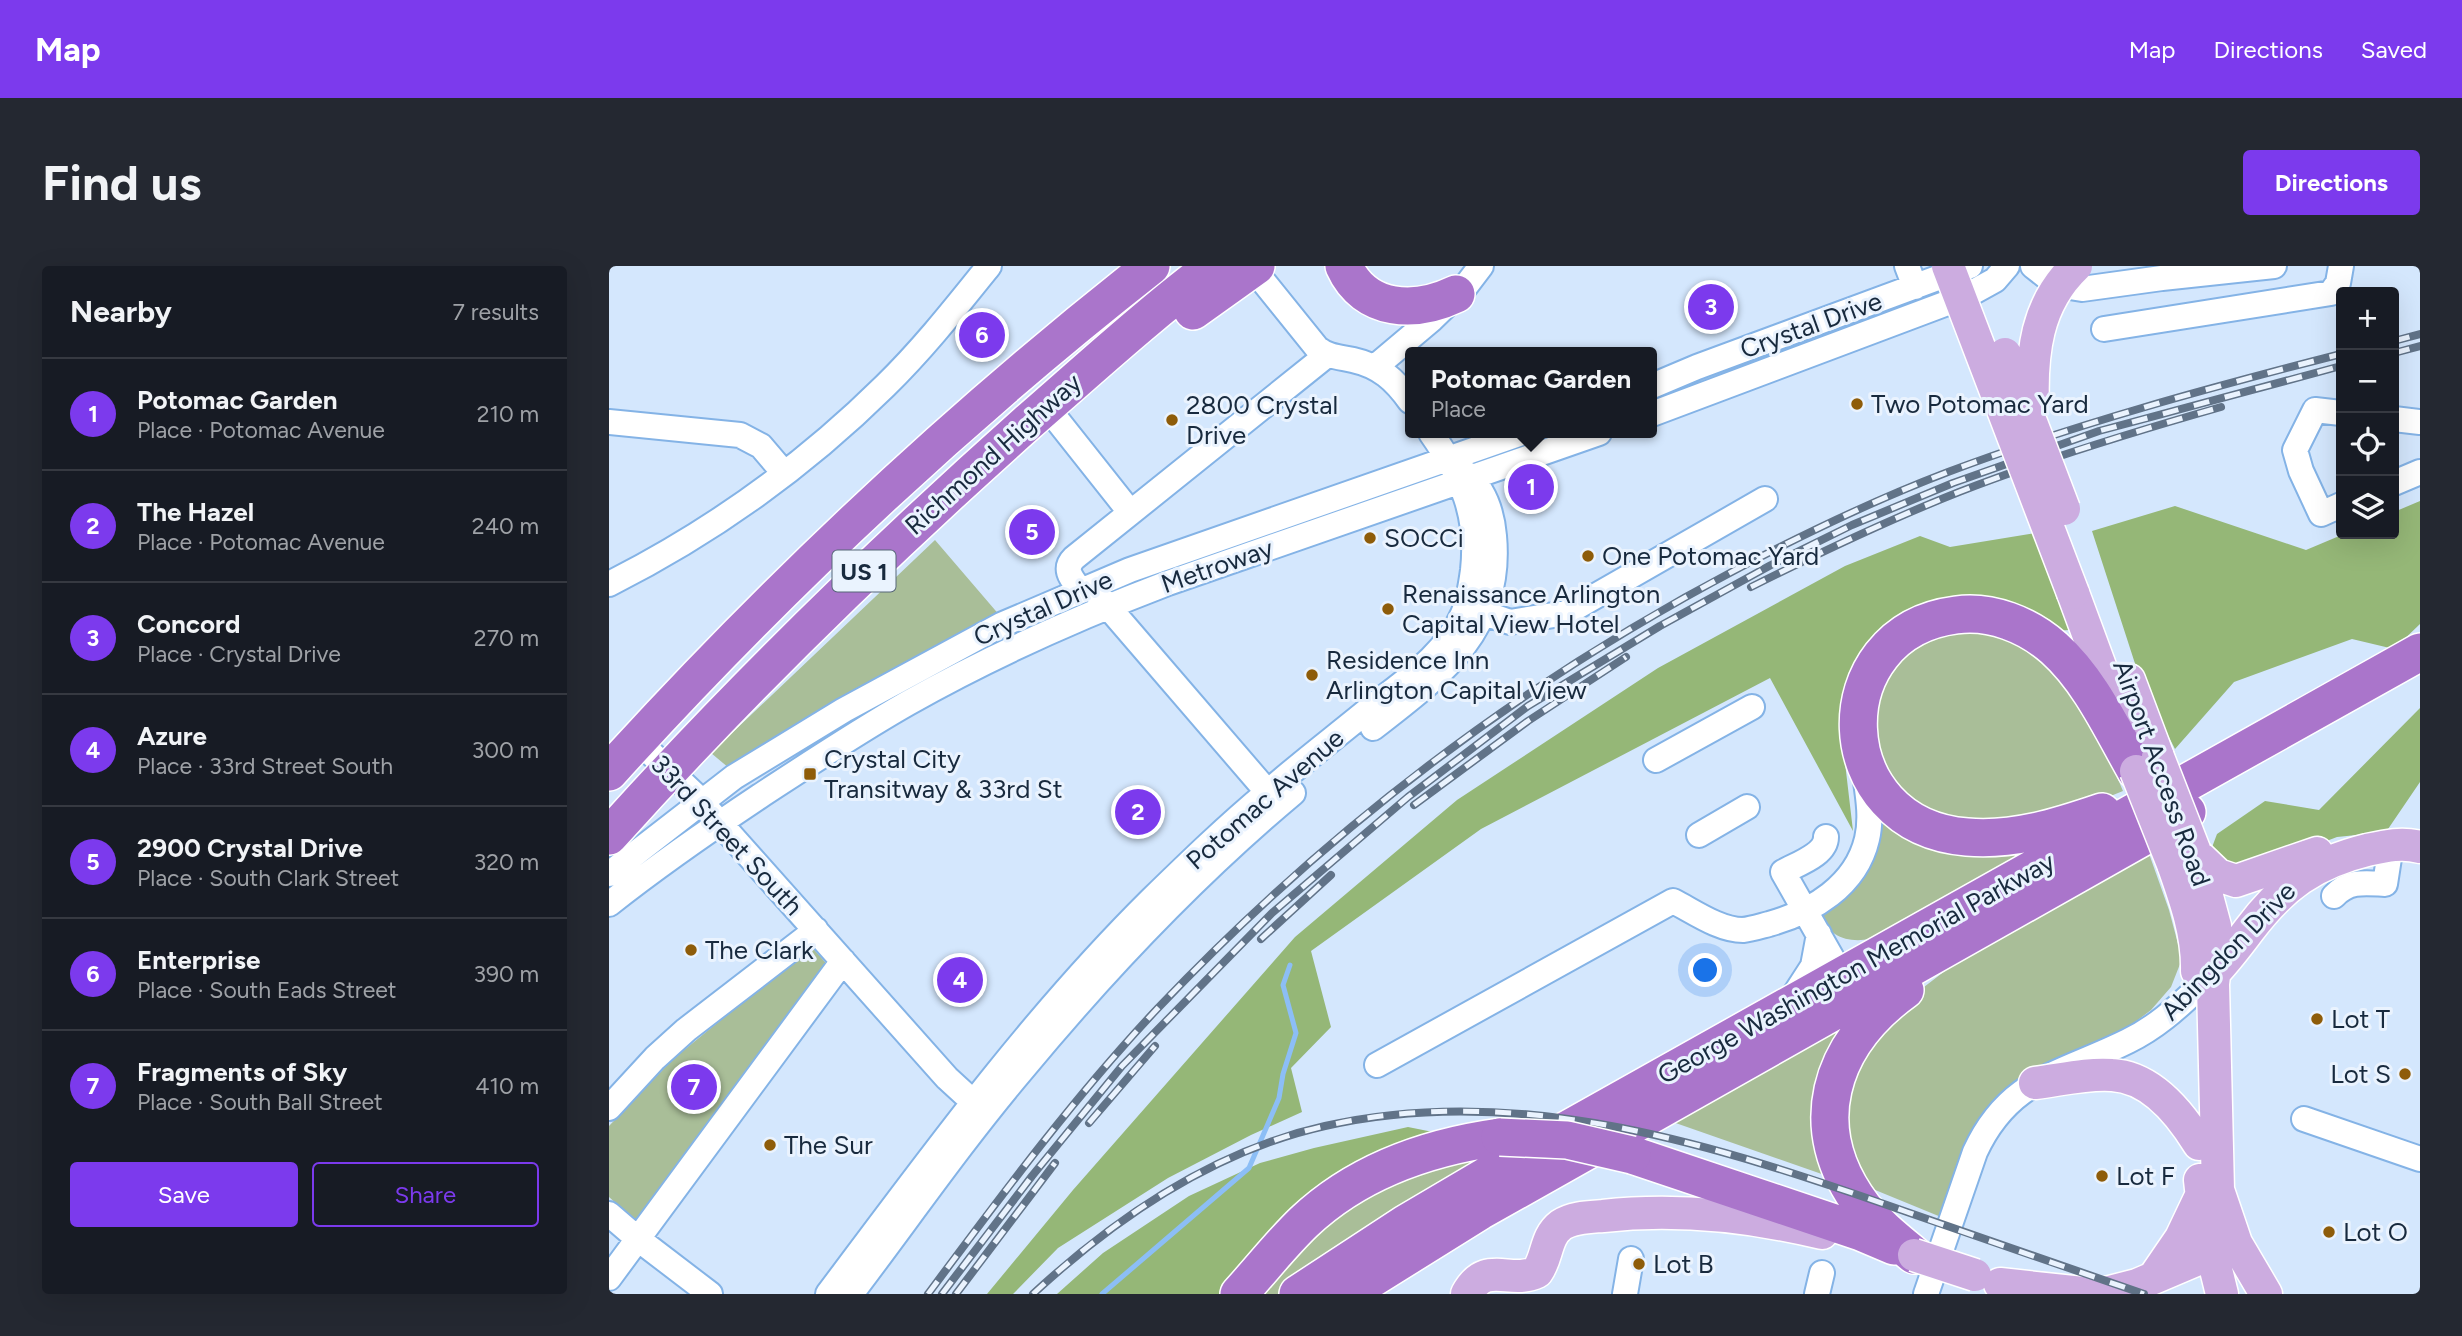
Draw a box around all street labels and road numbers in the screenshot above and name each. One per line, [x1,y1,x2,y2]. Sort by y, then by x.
street label: Crystal Drive [1736,285,1886,365]
street label: Richmond Highway [898,366,1088,542]
street label: Metroway [1157,532,1278,600]
road number: US 1 [833,550,895,592]
street label: Crystal Drive [969,563,1117,653]
street label: Airport Access Road [2106,656,2218,890]
street label: Potomac Avenue [1180,722,1350,876]
street label: 33rd Street South [644,748,810,922]
street label: George Washington Memorial Parkway [1652,845,2060,1091]
street label: Abingdon Drive [2154,875,2302,1027]

